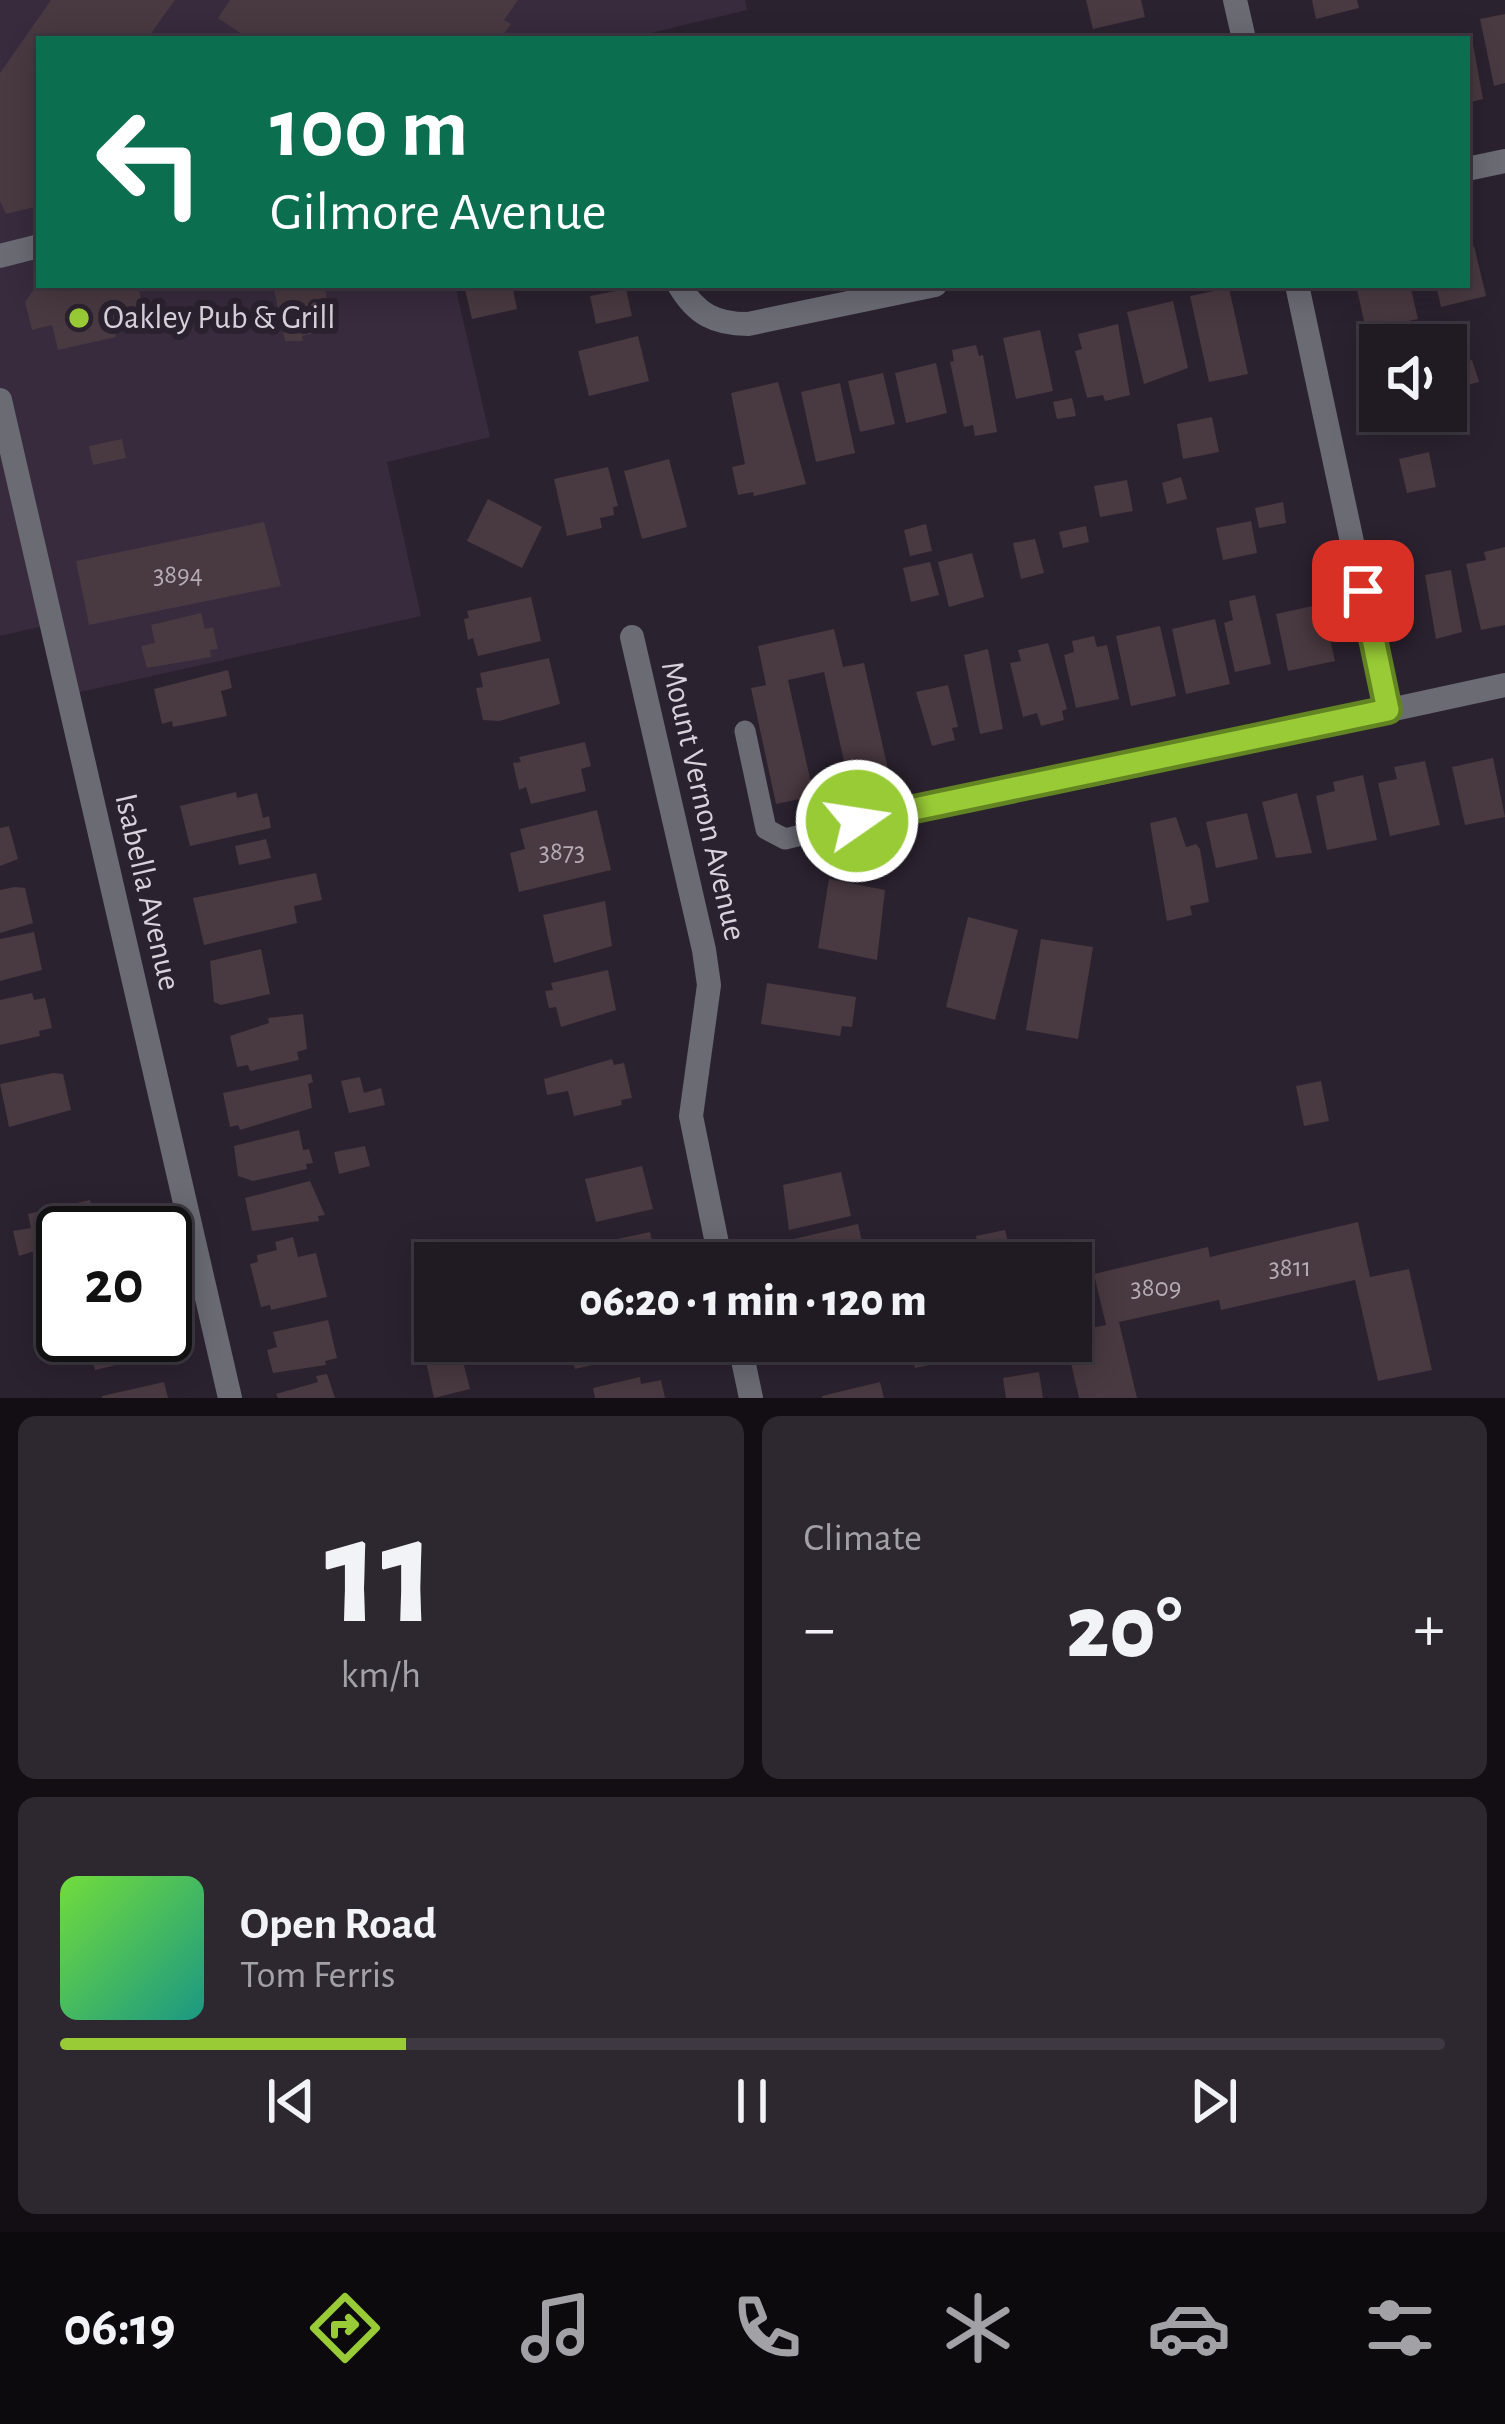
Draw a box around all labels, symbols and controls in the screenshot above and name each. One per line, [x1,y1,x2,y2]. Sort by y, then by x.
icon: left [72,84,228,240]
text: 100 m [270,88,468,172]
text: Gilmore Avenue [270,186,607,240]
place label: Oakley Pub & Grill [103,302,336,335]
marker: Oakley Pub & Grill [66,305,92,331]
map controls [1359,324,1467,432]
button: sound [1359,324,1467,432]
pin [1312,540,1414,642]
icon: arrive [1330,558,1396,624]
house number: 3894 [153,561,203,588]
street label: Mount Vernon Avenue [655,658,751,944]
position arrow [794,758,920,884]
street label: Isabella Avenue [108,790,186,994]
house number: 3873 [539,838,585,865]
speed limit sign: 20 [36,1206,192,1362]
house number: 3811 [1269,1254,1311,1281]
house number: 3809 [1131,1274,1181,1301]
text: 06:20 · 1 min · 120 m [579,1279,927,1324]
text: 11 [325,1496,437,1652]
text: Climate [804,1519,922,1558]
text: 20° [1066,1584,1182,1674]
text: − [804,1596,835,1662]
text: + [1413,1596,1445,1662]
text: km/h [341,1656,421,1695]
text: Open Road [240,1902,437,1947]
text: Tom Ferris [240,1956,396,1995]
icon: previous [258,2068,324,2134]
icon: pause [719,2068,785,2134]
icon: next [1181,2068,1247,2134]
icon: directions [303,2286,387,2370]
icon: music [514,2286,598,2370]
icon: phone [725,2286,809,2370]
icon: climate [936,2286,1020,2370]
icon: car [1147,2286,1231,2370]
icon: filters [1358,2286,1442,2370]
text: 06:19 [63,2301,176,2355]

